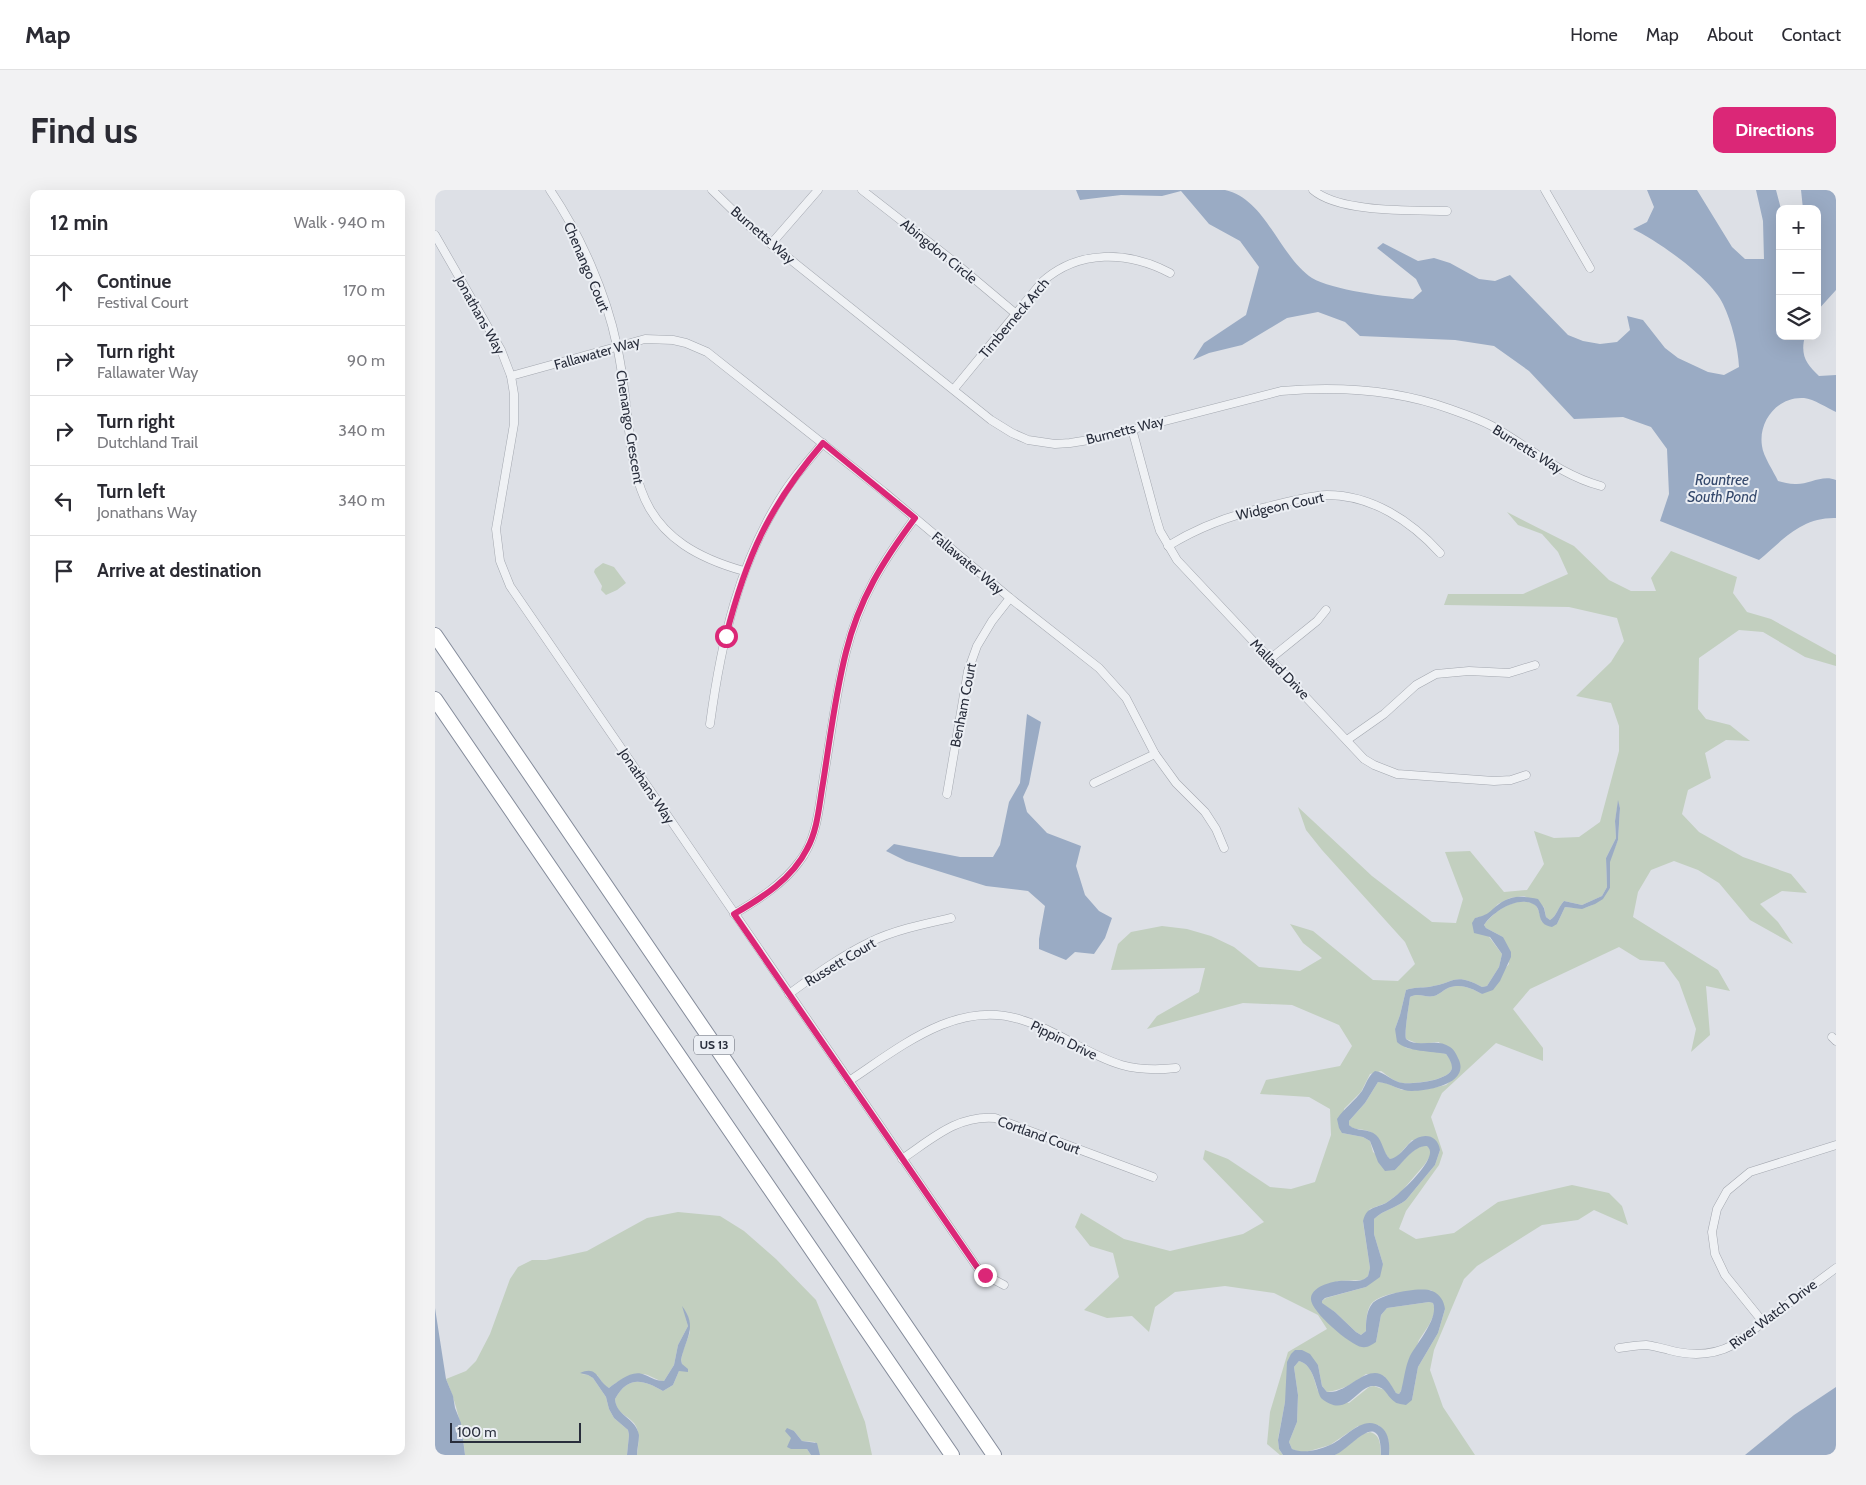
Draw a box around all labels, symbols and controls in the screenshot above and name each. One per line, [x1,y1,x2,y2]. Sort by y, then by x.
text: Map [25,20,71,49]
text: Home [1570,24,1618,46]
text: Map [1646,24,1679,46]
text: About [1707,24,1753,46]
text: Contact [1781,24,1841,46]
button: Directions [1713,107,1836,153]
text: Find us [30,109,138,152]
street label: Burnetts Way [727,202,799,268]
map controls [1776,205,1821,340]
button: + [1776,205,1821,250]
text: 12 min [50,210,108,235]
text: Walk · 940 m [294,213,385,232]
street label: Abingdon Circle [897,215,981,287]
street label: Chenango Court [560,219,614,315]
button: − [1776,250,1821,295]
text: Continue [97,270,171,293]
street label: Jonathans Way [450,272,509,358]
street label: Timberneck Arch [975,274,1053,362]
icon: ahead [50,277,78,305]
text: 170 m [343,281,385,300]
text: Festival Court [97,293,188,312]
button: layers [1776,295,1821,340]
street label: Fallawater Way [552,332,642,374]
text: Turn right [97,340,175,363]
icon: right [50,347,78,375]
text: 90 m [347,351,385,370]
text: Fallawater Way [97,363,198,382]
street label: Chenango Crescent [612,369,648,486]
text: Turn right [97,410,175,433]
street label: Burnetts Way [1084,412,1166,448]
icon: right [50,417,78,445]
street label: Burnetts Way [1489,420,1567,478]
text: 340 m [338,421,385,440]
text: Dutchland Trail [97,433,198,452]
water label: Rountree South Pond [1687,471,1758,506]
text: Turn left [97,480,165,503]
icon: left [50,487,78,515]
street label: Widgeon Court [1234,488,1326,524]
text: 340 m [338,491,385,510]
text: Jonathans Way [97,503,197,522]
street label: Fallawater Way [928,528,1008,598]
icon: arrive [50,557,78,585]
text: Arrive at destination [97,559,261,582]
route start [715,625,738,648]
street label: Mallard Drive [1246,635,1314,703]
street label: Benham Court [946,661,980,749]
street label: Jonathans Way [615,744,679,827]
street label: Russett Court [801,934,879,990]
street label: Pippin Drive [1028,1016,1100,1064]
road number: US 13 [694,1036,734,1054]
street label: Cortland Court [995,1112,1083,1158]
route end [974,1264,997,1287]
street label: River Watch Drive [1726,1275,1820,1353]
scale bar [450,1420,581,1443]
text: 100 m [457,1423,497,1441]

